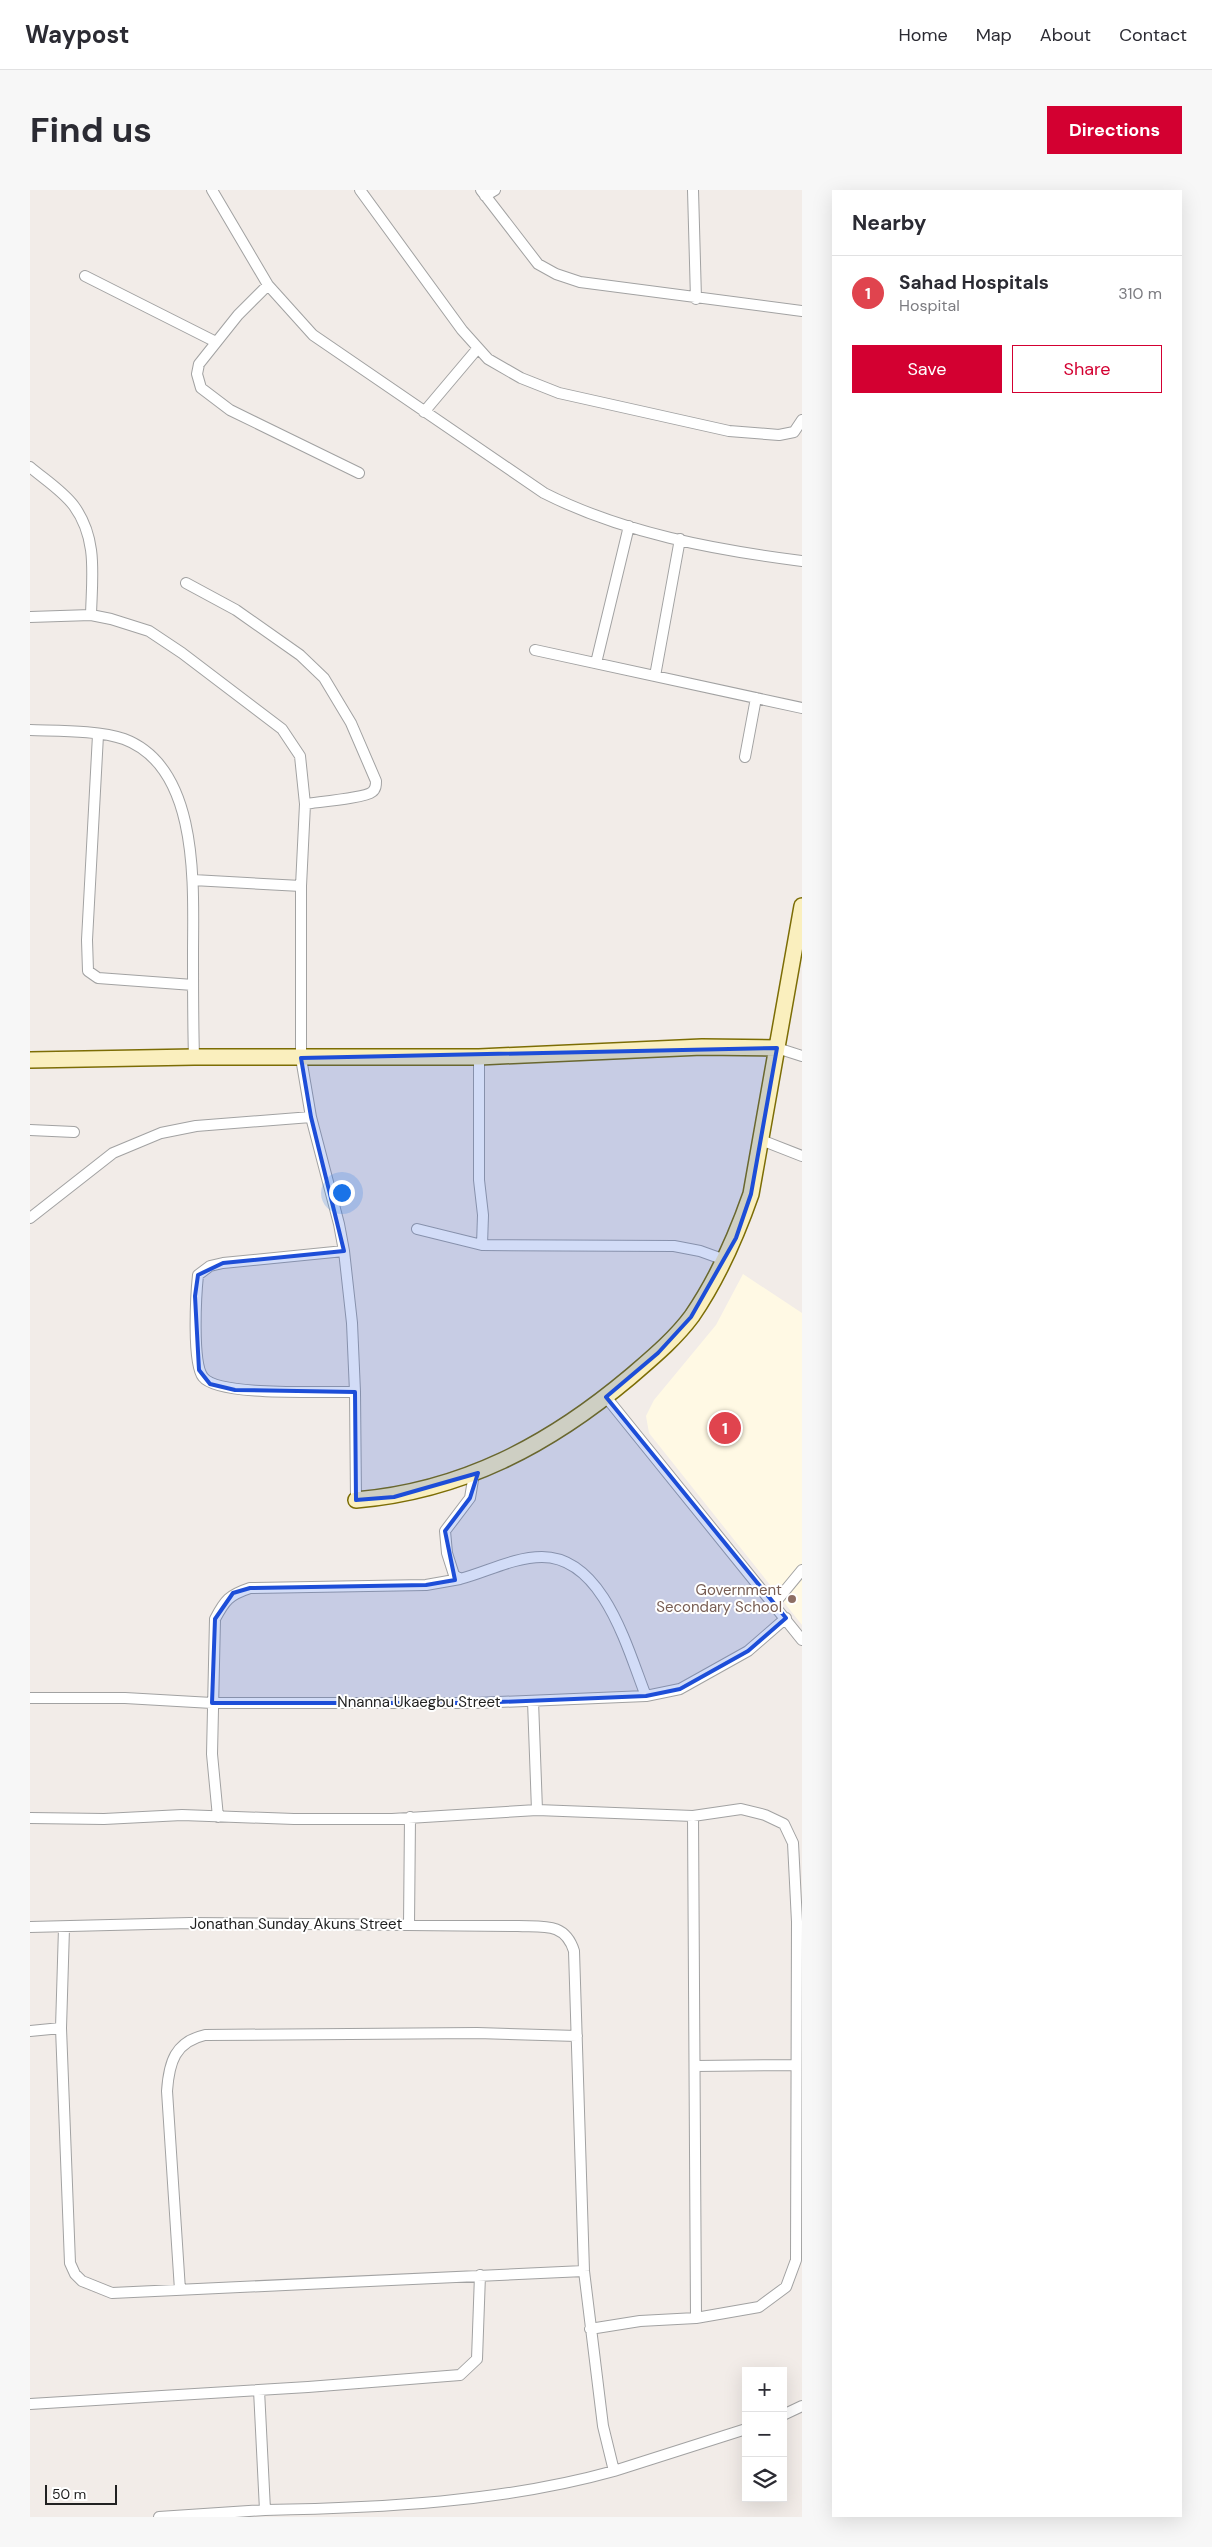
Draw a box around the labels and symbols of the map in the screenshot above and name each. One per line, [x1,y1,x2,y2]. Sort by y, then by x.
your location [329,1180,355,1206]
pin: 1 [709,1409,741,1447]
place label: Government Secondary School [656,1580,782,1617]
marker: Government Secondary School [786,1593,798,1605]
street label: Nnanna Ukaegbu Street [337,1692,501,1712]
street label: Jonathan Sunday Akuns Street [190,1914,402,1934]
scale bar [45,2482,118,2505]

